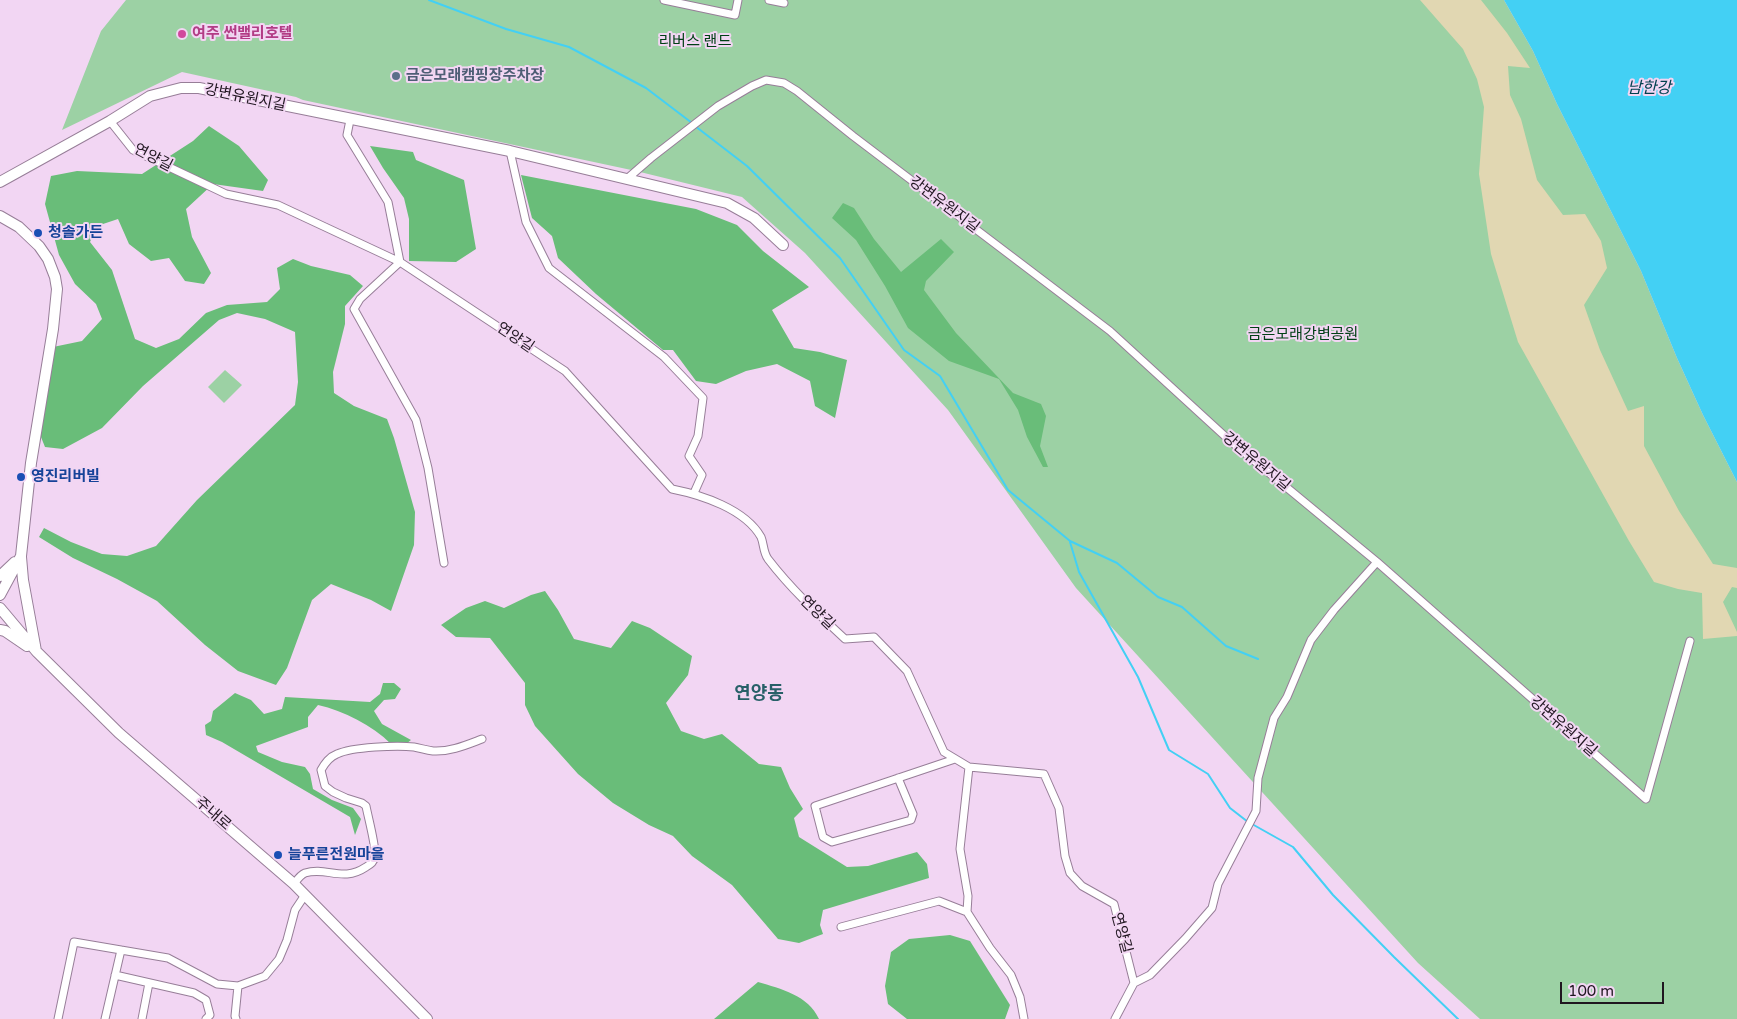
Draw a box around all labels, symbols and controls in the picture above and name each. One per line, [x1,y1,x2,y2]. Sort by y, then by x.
place label: 여주 썬밸리호텔 [192,25,292,43]
marker: 여주 썬밸리호텔 [176,28,188,40]
park label: 리버스 랜드 [659,33,731,51]
place label: 금은모래캠핑장주차장 [406,67,544,85]
marker: 금은모래캠핑장주차장 [390,70,402,82]
water label: 남한강 [1627,79,1671,99]
street label: 강변유원지길 [203,81,287,115]
street label: 연양길 [130,140,176,176]
street label: 강변유원지길 [906,173,982,237]
place label: 청솔가든 [48,224,103,242]
marker: 청솔가든 [32,227,44,239]
street label: 연양길 [493,319,537,357]
park label: 금은모래강변공원 [1248,326,1358,344]
street label: 강변유원지길 [1219,428,1293,496]
place label: 영진리버빌 [31,468,100,486]
marker: 영진리버빌 [15,471,27,483]
street label: 연양길 [796,592,838,634]
district label: 연양동 [734,683,784,705]
street label: 강변유원지길 [1526,693,1600,761]
street label: 주내로 [191,794,235,834]
place label: 늘푸른전원마을 [288,846,385,864]
marker: 늘푸른전원마을 [272,849,284,861]
street label: 연양길 [1107,911,1135,955]
scale bar [1562,972,1666,1004]
text: 100 m [1568,982,1614,1000]

